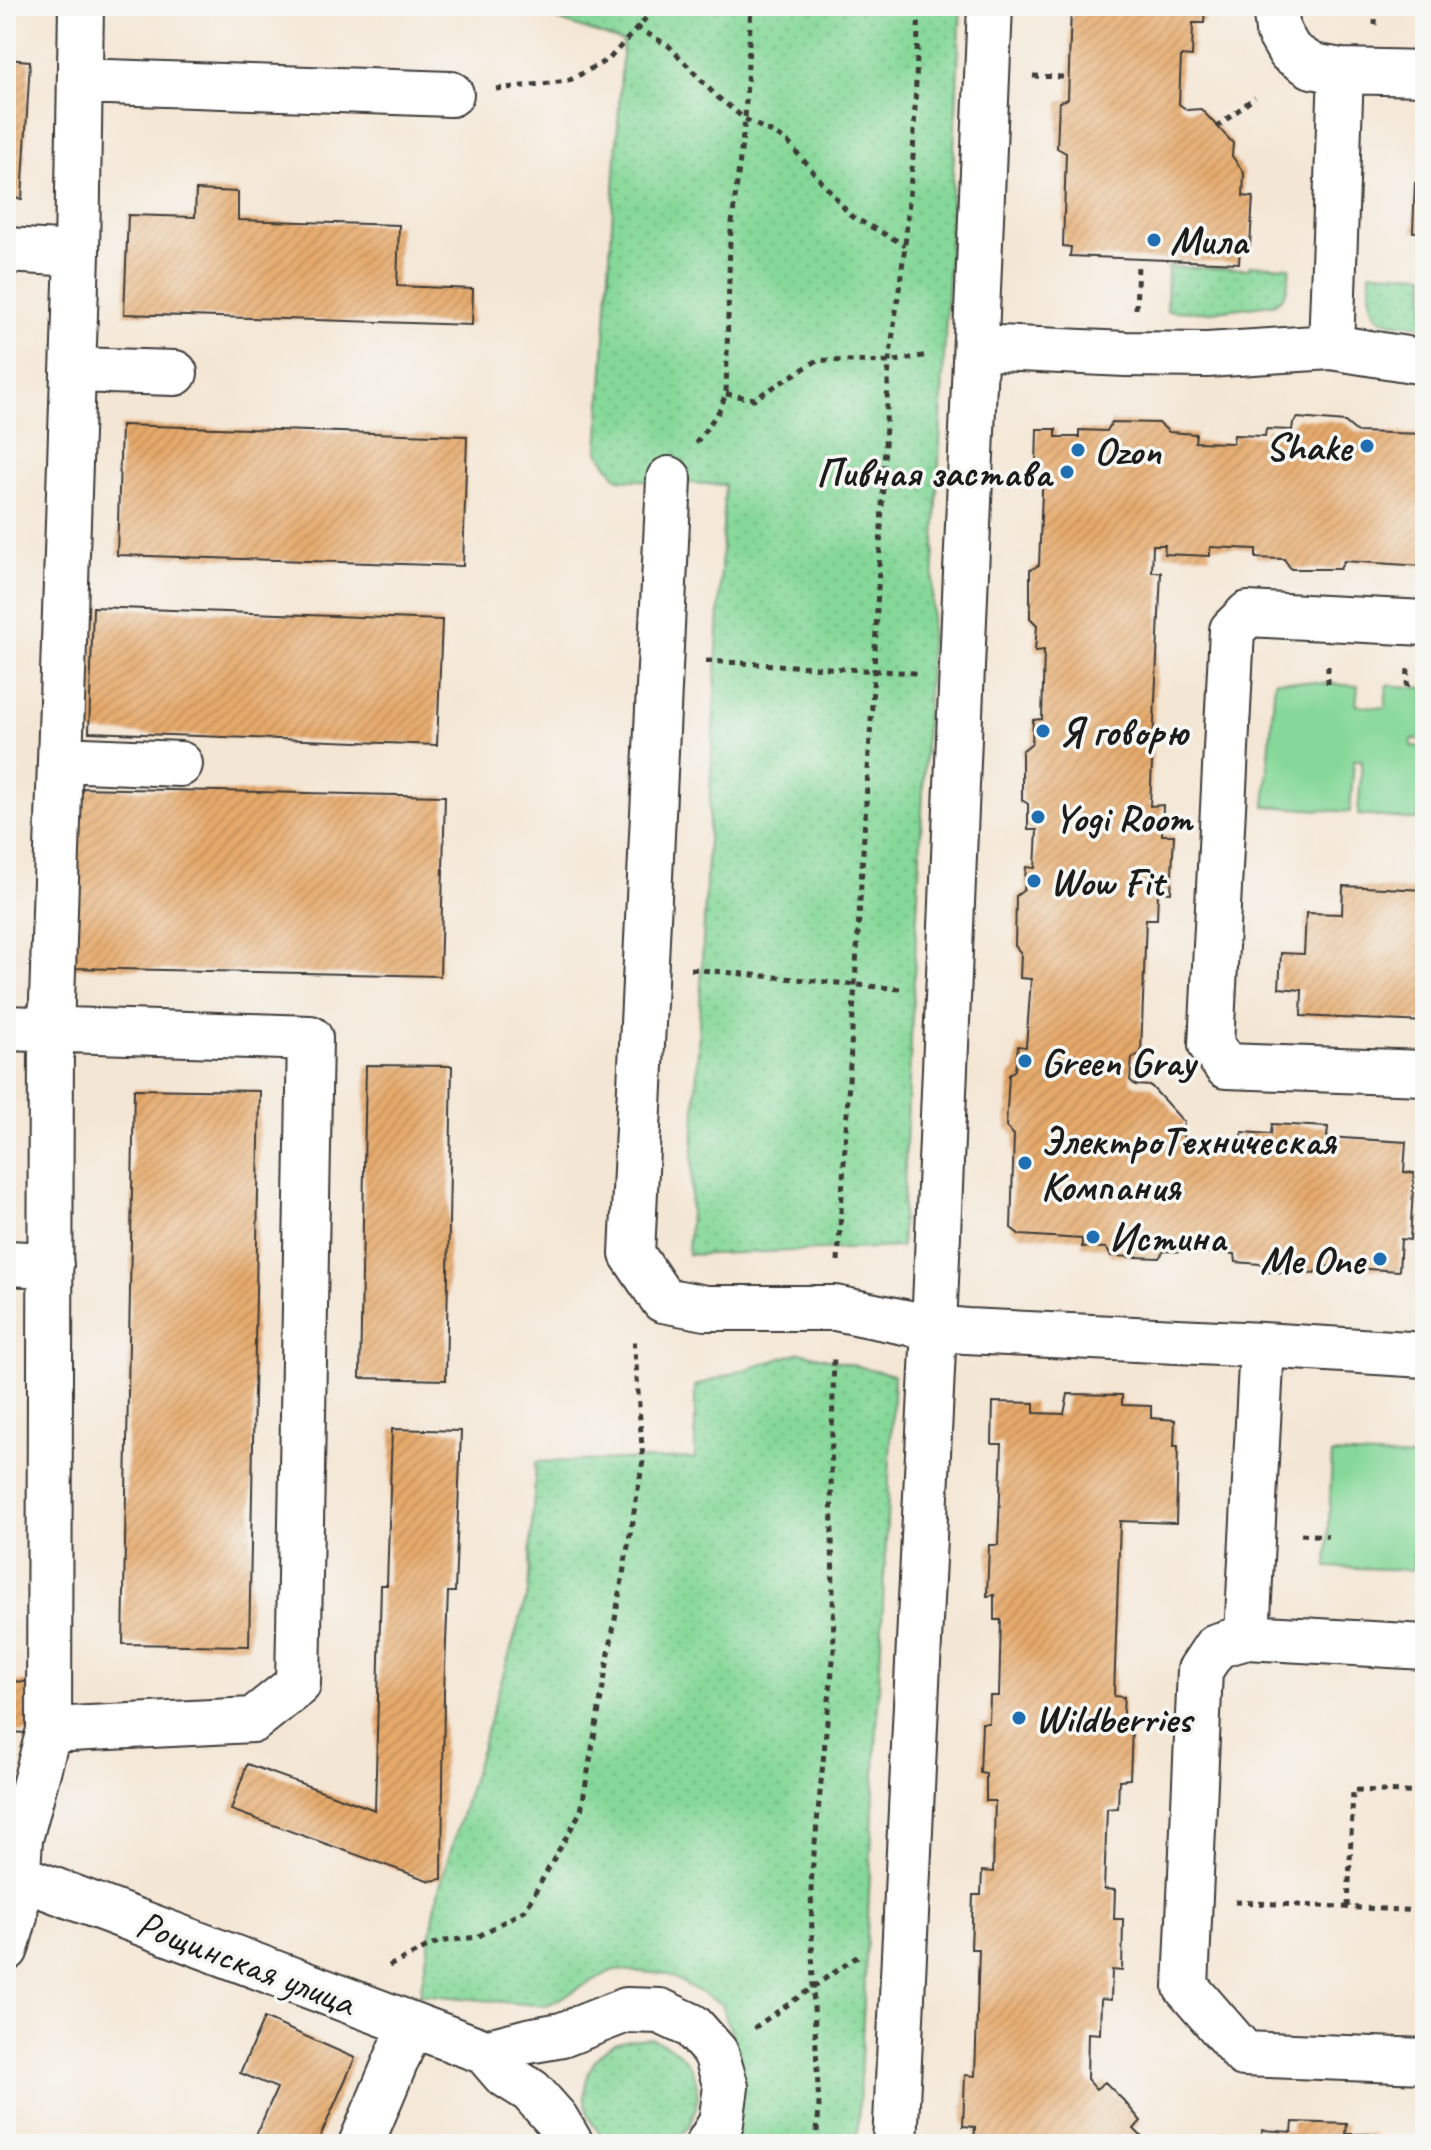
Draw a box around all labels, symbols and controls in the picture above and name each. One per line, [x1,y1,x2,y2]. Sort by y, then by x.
place label: Мила [1170,216,1250,266]
marker: Мила [1145,231,1163,249]
place label: Shake [1265,422,1354,472]
place label: Ozon [1094,426,1161,476]
marker: Shake [1358,437,1376,455]
marker: Ozon [1069,441,1087,459]
place label: Пивная застава [816,448,1054,498]
marker: Пивная застава [1058,463,1076,481]
place label: Я говорю [1059,707,1190,757]
marker: Я говорю [1034,722,1052,740]
place label: Yogi Room [1054,793,1194,843]
marker: Yogi Room [1029,808,1047,826]
place label: Wow Fit [1050,857,1168,907]
marker: Wow Fit [1025,872,1043,890]
place label: Green Gray [1041,1037,1198,1087]
marker: Green Gray [1016,1052,1034,1070]
place label: ЭлектроТехническая Компания [1041,1116,1338,1212]
marker: ЭлектроТехническая Компания [1016,1154,1034,1172]
place label: Истина [1109,1213,1228,1263]
marker: Истина [1084,1228,1102,1246]
place label: Me One [1260,1235,1367,1285]
marker: Me One [1371,1250,1389,1268]
place label: Wildberries [1035,1694,1195,1744]
marker: Wildberries [1010,1709,1028,1727]
street label: Рощинская улица [130,1898,364,2028]

